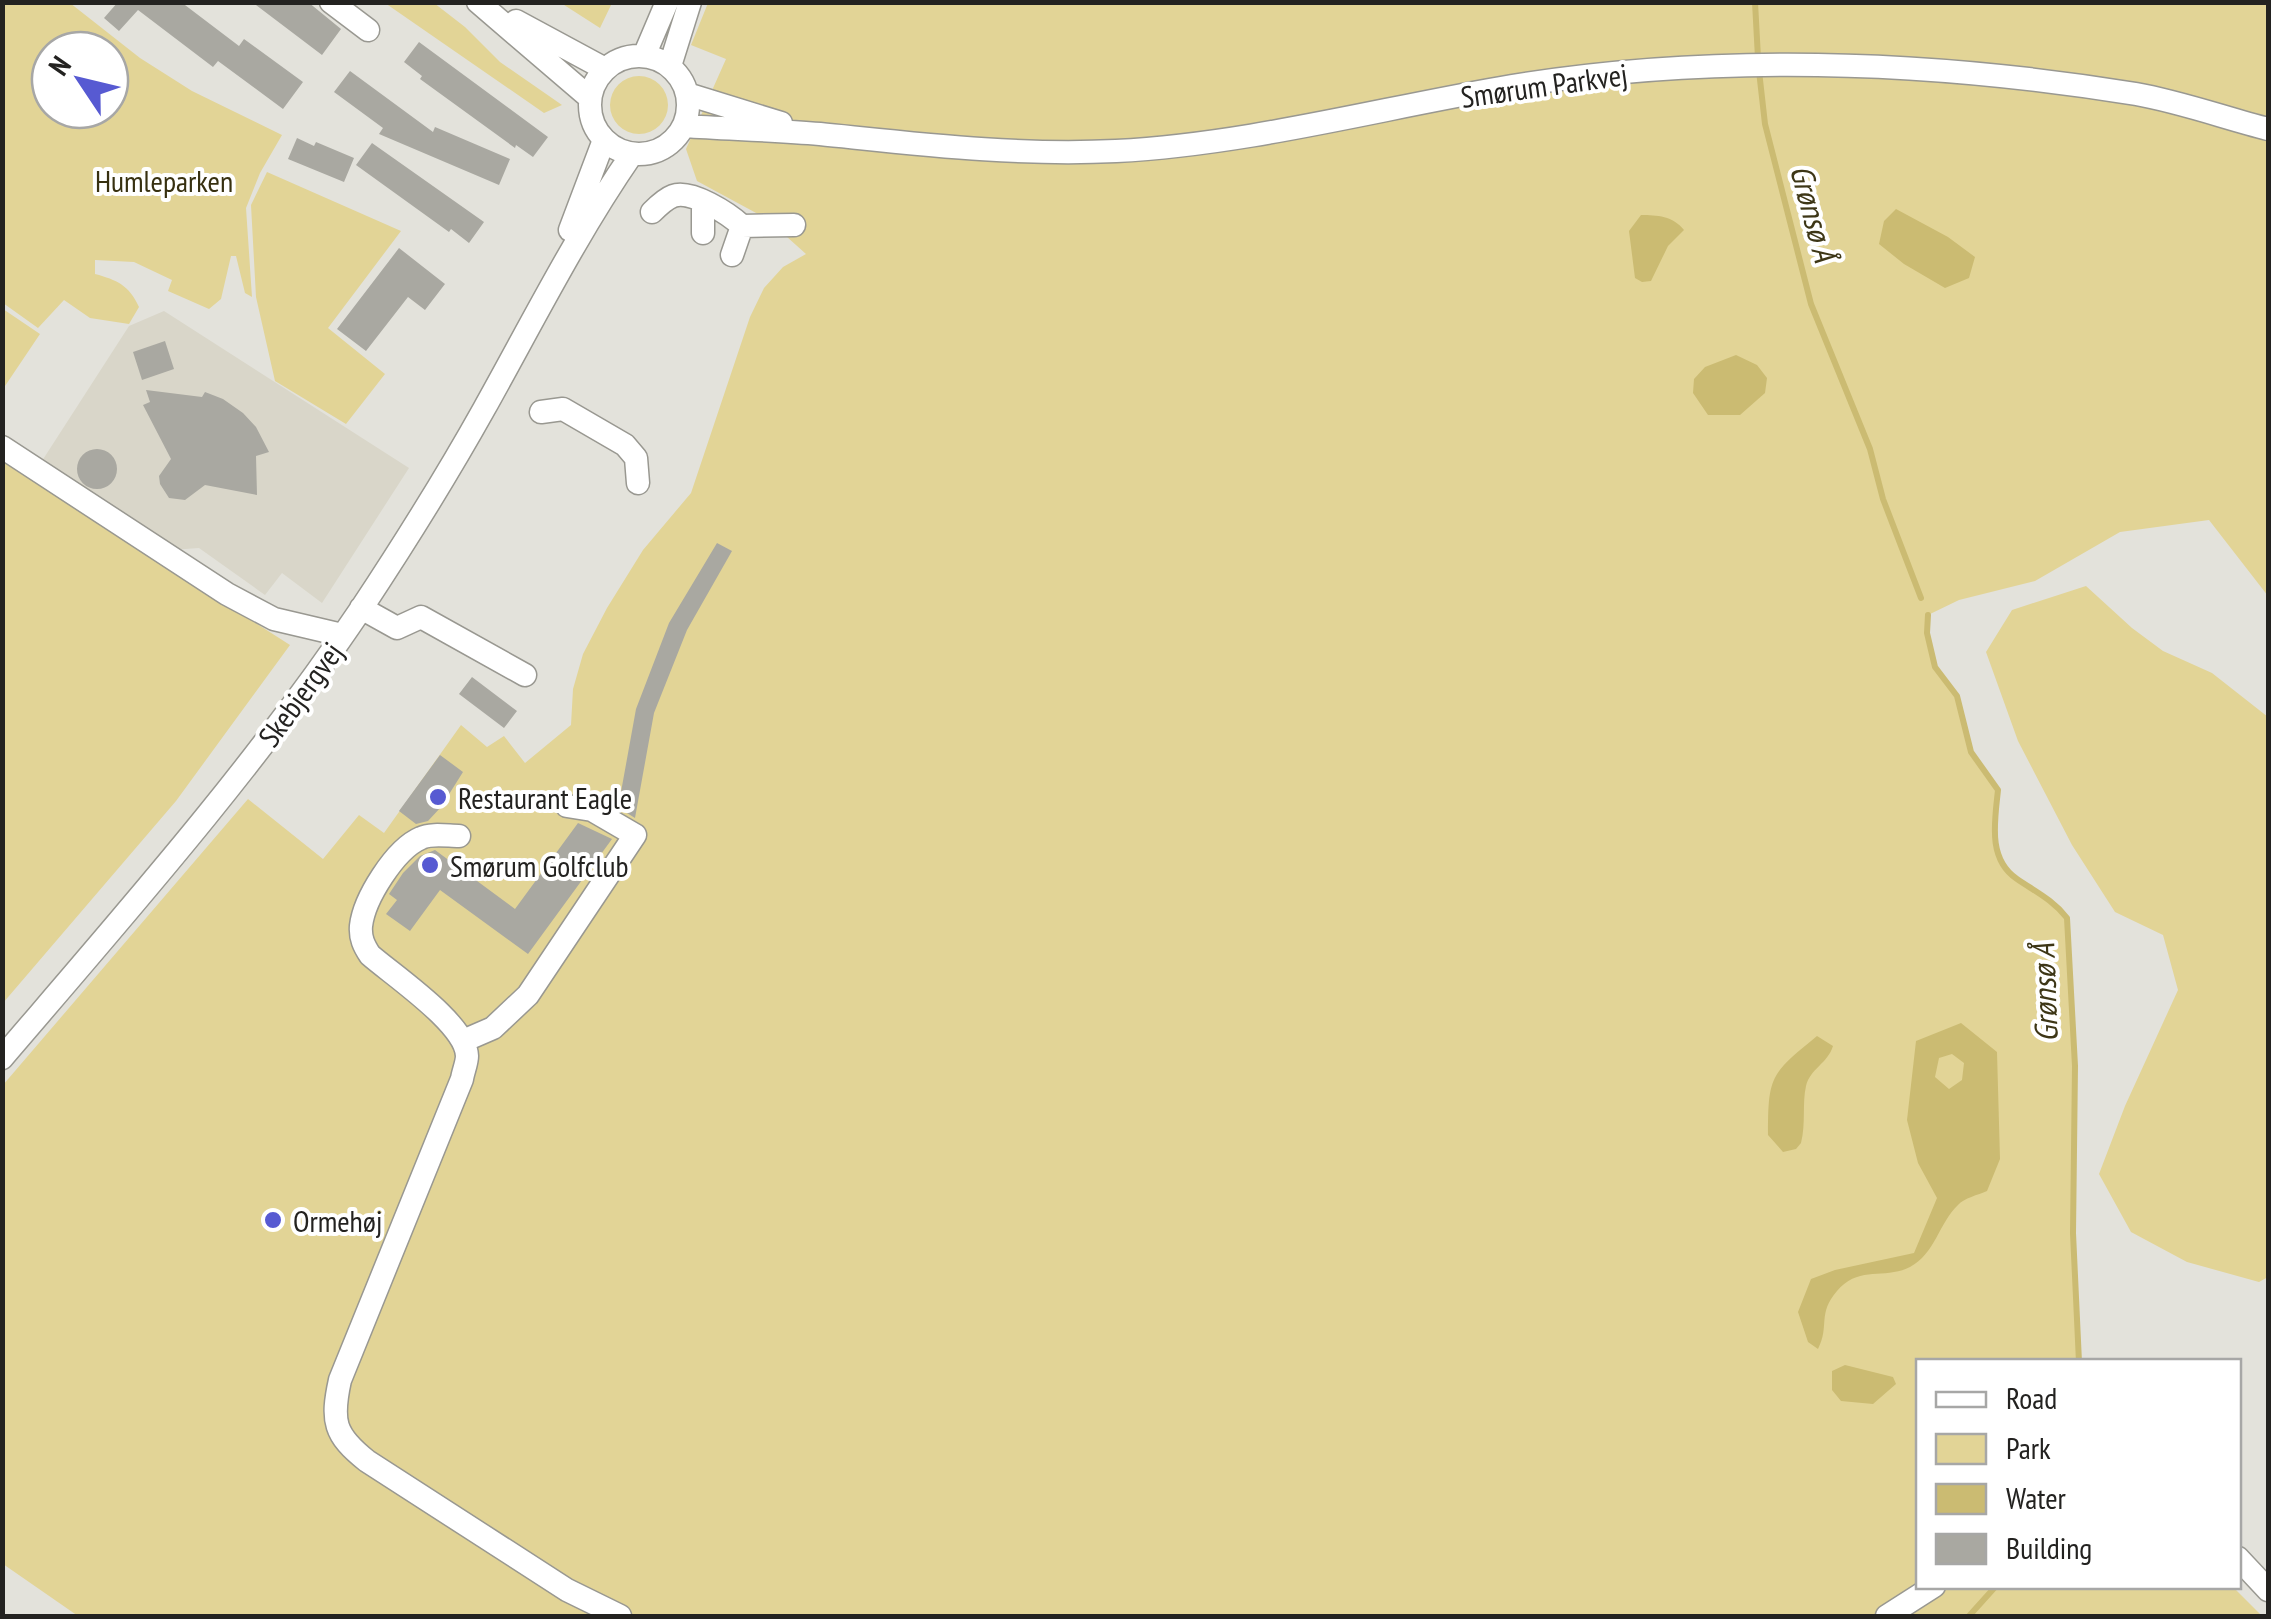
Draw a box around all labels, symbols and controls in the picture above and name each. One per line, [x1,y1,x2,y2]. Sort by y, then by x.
north arrow [30,30,130,130]
text: N [40,49,79,82]
street label: Smørum Parkvej [1458,54,1630,116]
water label: Grønsø Å [1781,160,1847,268]
park label: Humleparken [95,161,233,200]
street label: Skebjergvej [249,634,351,754]
place label: Restaurant Eagle [458,778,632,817]
marker: Restaurant Eagle [427,786,449,808]
place label: Smørum Golfclub [450,846,628,885]
marker: Smørum Golfclub [419,854,441,876]
water label: Grønsø Å [2021,941,2067,1043]
place label: Ormehøj [293,1201,382,1240]
marker: Ormehøj [262,1209,284,1231]
legend [1916,1359,2241,1589]
text: Road [2006,1378,2057,1417]
text: Park [2006,1428,2051,1467]
text: Water [2006,1478,2067,1517]
text: Building [2006,1528,2092,1567]

